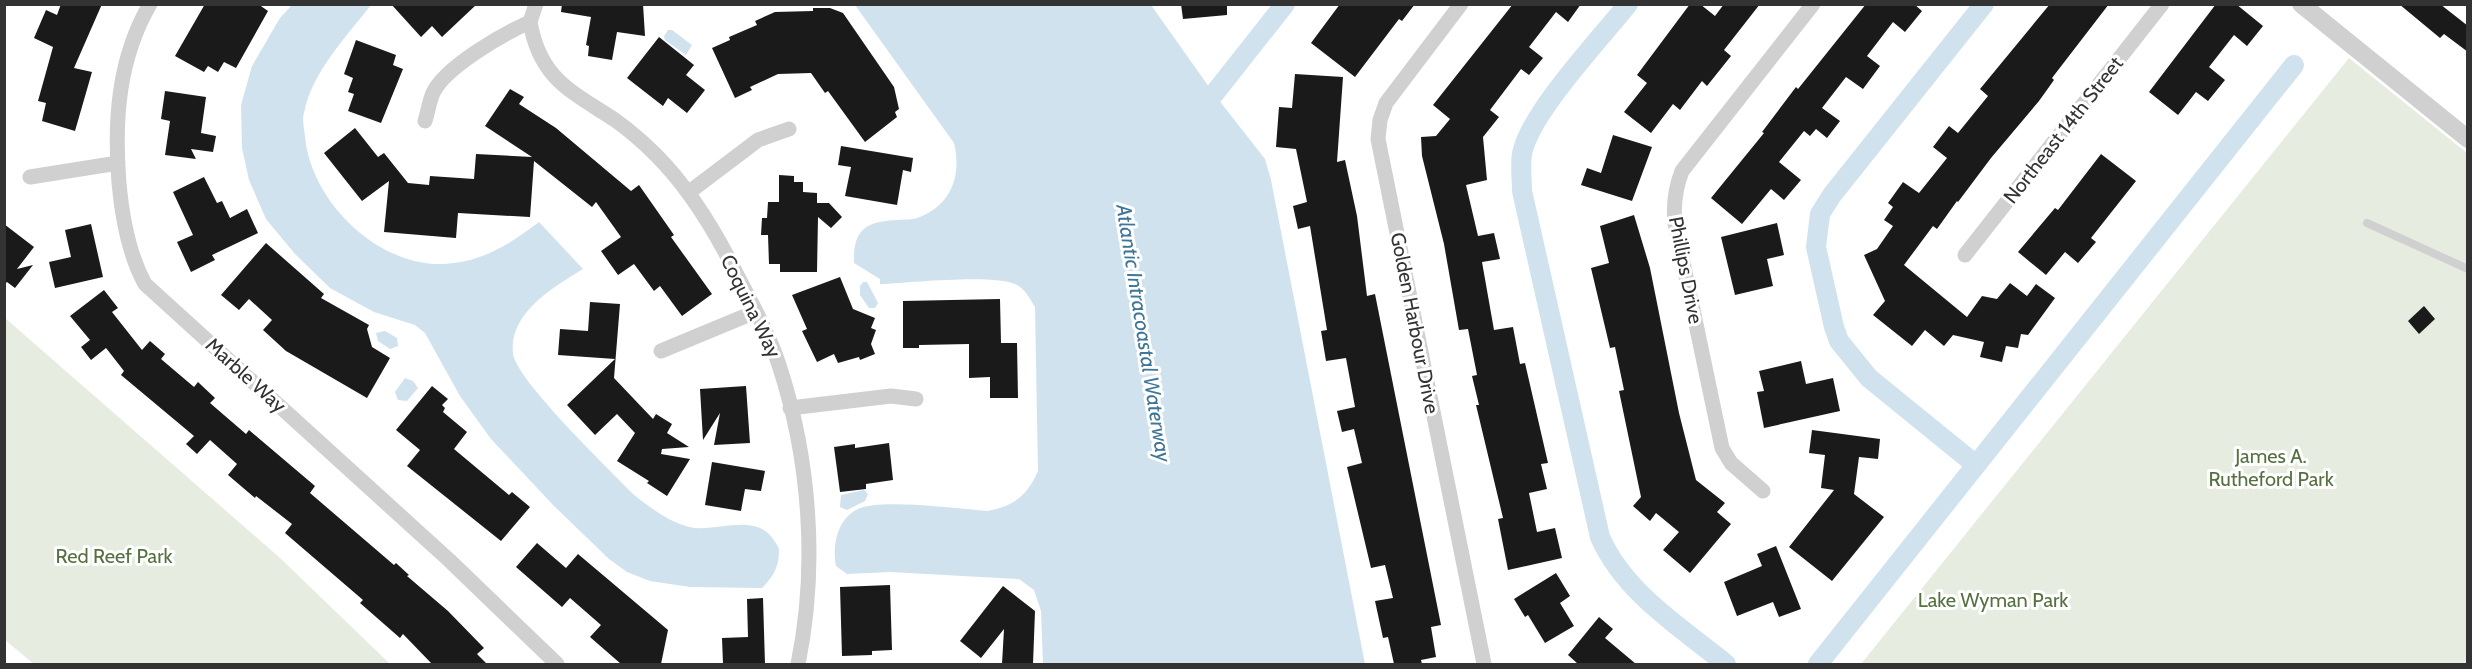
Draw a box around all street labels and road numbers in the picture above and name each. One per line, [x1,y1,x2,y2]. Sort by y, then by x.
street label: Northeast 14th Street [1998,52,2128,208]
street label: Phillips Drive [1664,214,1708,326]
street label: Golden Harbour Drive [1386,230,1444,416]
street label: Coquina Way [716,251,786,361]
street label: Marble Way [201,333,291,417]

